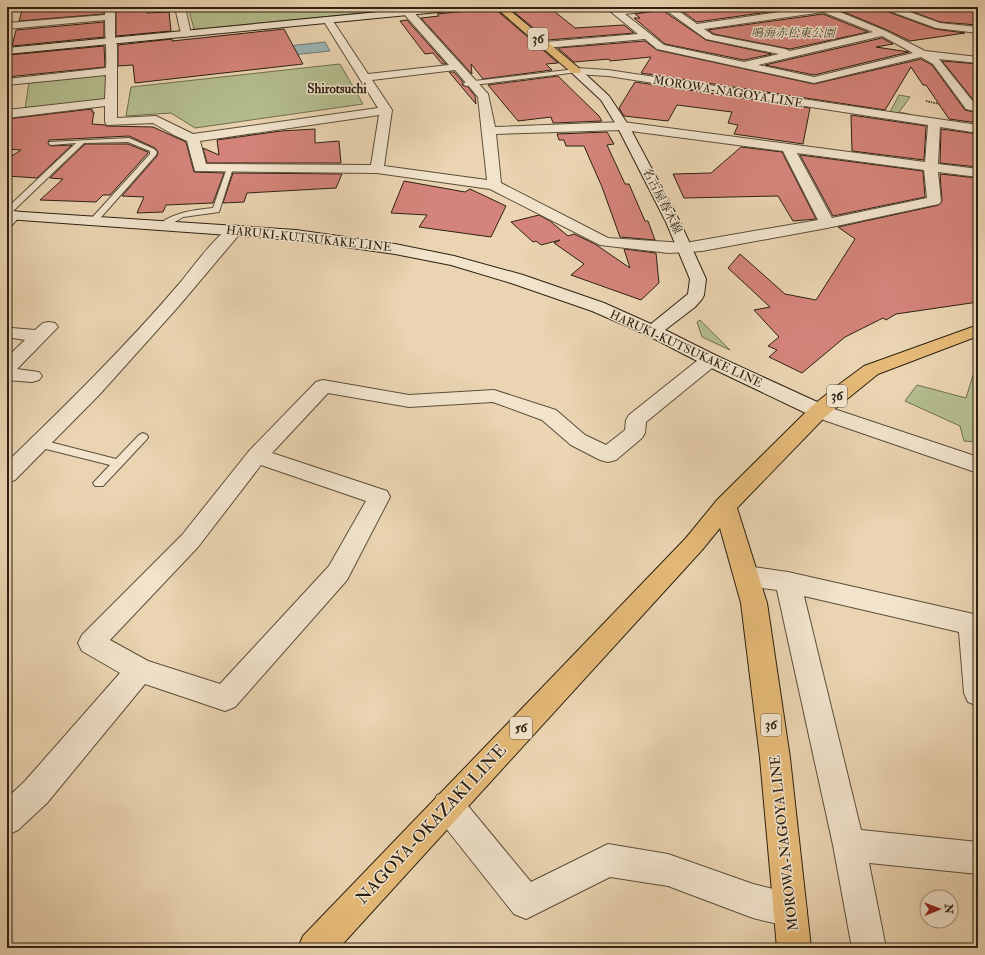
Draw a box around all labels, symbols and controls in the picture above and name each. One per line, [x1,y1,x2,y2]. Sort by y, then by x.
park label: 鳴海赤松東公園 [751,26,837,41]
road number: 36 [528,28,548,50]
street label: MOROWA-NAGOYA LINE [652,73,804,111]
district label: Shirotsuchi [307,81,367,97]
street label: 名古屋春木線 [639,166,685,236]
street label: HARUKI-KUTSUKAKE LINE [225,223,393,255]
street label: HARUKI-KUTSUKAKE LINE [607,307,765,391]
road number: 36 [827,385,847,407]
road number: 36 [761,714,781,736]
road number: 56 [510,717,532,739]
street label: NAGOYA-OKAZAKI LINE [351,740,511,908]
street label: MOROWA-NAGOYA LINE [766,754,802,932]
north arrow [919,889,959,929]
text: N [942,903,955,915]

